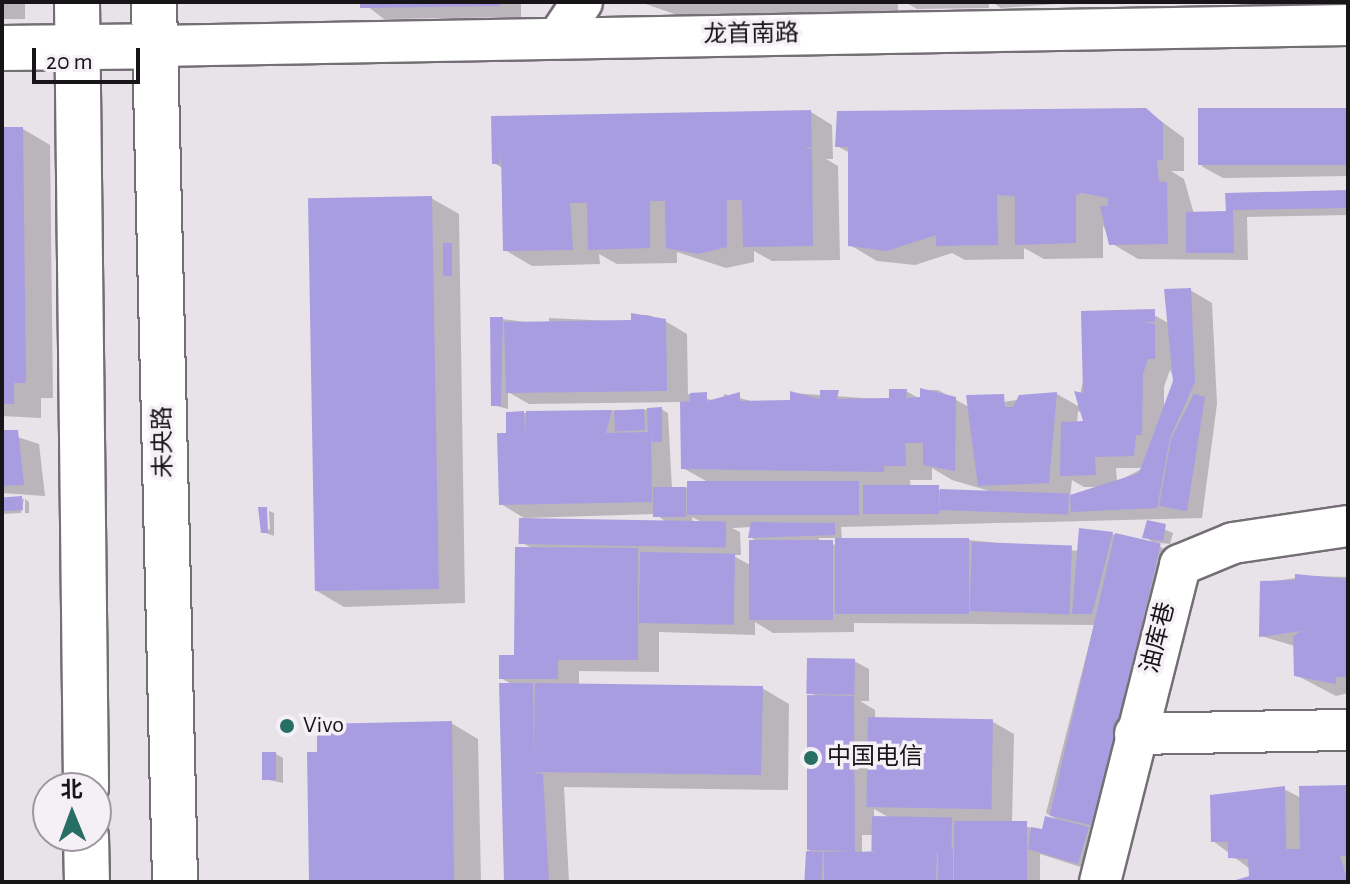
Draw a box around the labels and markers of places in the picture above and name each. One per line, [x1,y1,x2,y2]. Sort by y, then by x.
place label: Vivo [303,712,344,740]
marker: Vivo [278,717,296,735]
place label: 中国电信 [827,744,923,772]
marker: 中国电信 [802,749,820,767]

